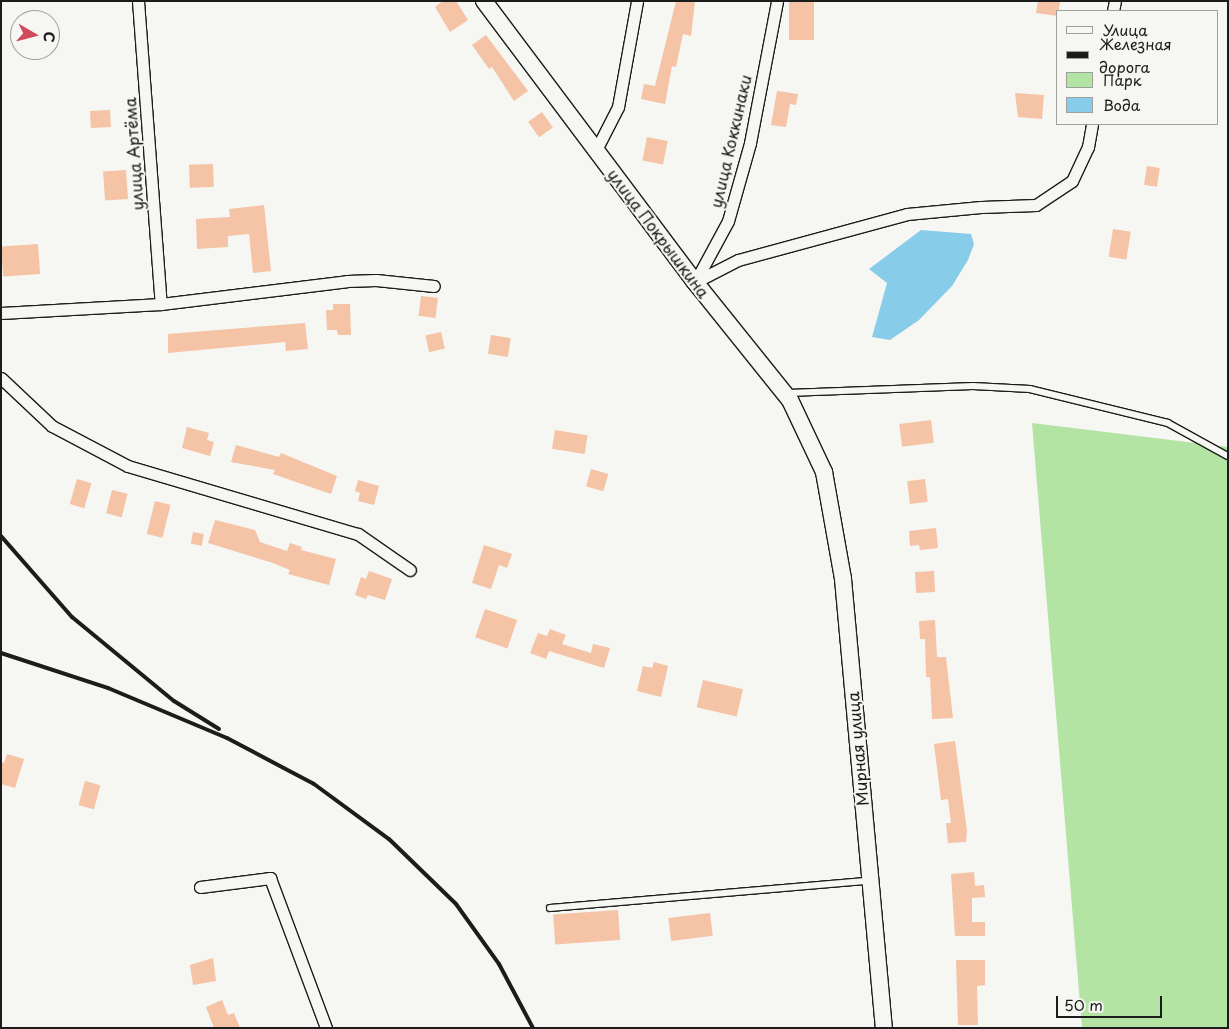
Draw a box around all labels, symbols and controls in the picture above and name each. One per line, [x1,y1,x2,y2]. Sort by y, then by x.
north arrow [10,10,60,60]
legend [1056,10,1219,125]
text: Улица [1103,18,1148,41]
text: С [38,30,60,44]
text: Железная дорога [1099,32,1172,78]
text: Парк [1103,68,1142,91]
street label: улица Коккинаки [705,72,755,210]
text: Вода [1103,93,1140,116]
street label: улица Артёма [119,96,147,212]
street label: улица Покрышкина [604,164,714,302]
street label: Мирная улица [842,691,872,807]
scale bar [1059,986,1165,1018]
text: 50 m [1064,993,1103,1016]

